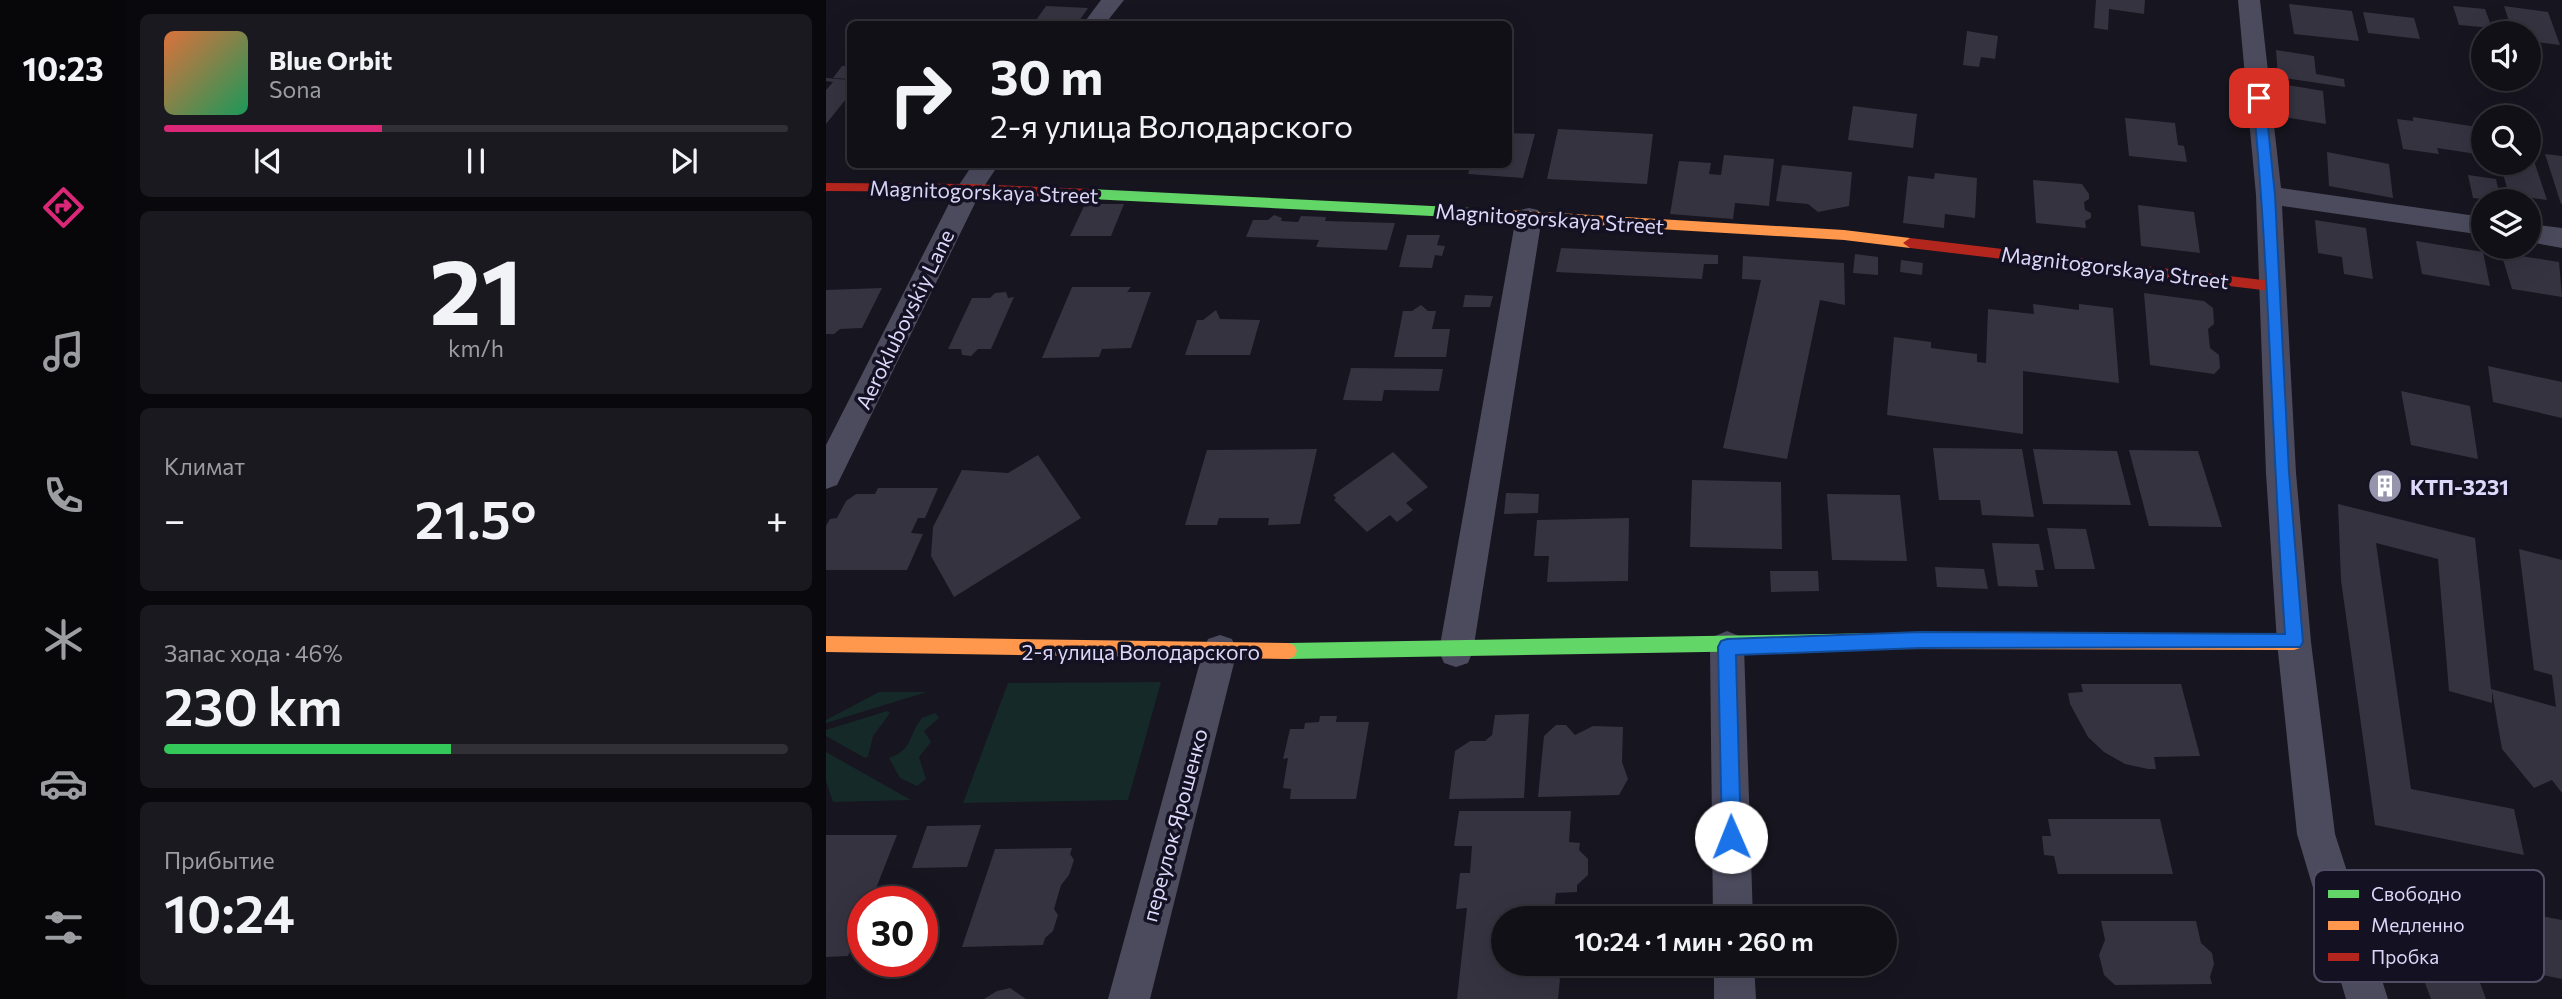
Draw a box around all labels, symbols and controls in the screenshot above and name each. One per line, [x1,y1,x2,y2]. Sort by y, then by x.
map controls [2471,21,2541,259]
button: sound [2471,21,2541,91]
text: Blue Orbit [269,44,392,75]
text: 30 m [990,45,1103,105]
text: 10:23 [22,48,104,88]
icon: right [875,49,966,140]
pin [2229,68,2289,128]
text: Sona [269,75,321,103]
icon: arrive [2240,79,2278,117]
text: 2-я улица Володарского [990,105,1353,145]
button: search [2471,105,2541,175]
icon: previous [249,142,287,180]
icon: pause [457,142,495,180]
icon: next [665,142,703,180]
street label: Magnitogorskaya Street [869,175,1099,207]
icon: directions [39,183,88,232]
button: layers [2471,189,2541,259]
street label: Magnitogorskaya Street [1435,198,1665,238]
street label: Aeroklubovskiy Lane [850,225,958,413]
text: 21 [430,232,522,344]
street label: Magnitogorskaya Street [2000,241,2230,293]
icon: music [39,327,88,376]
text: km/h [448,334,504,362]
text: Климат [164,452,245,480]
building icon: КТП-3231 [2366,467,2404,505]
icon: phone [39,471,88,520]
place label: КТП-3231 [2410,474,2509,499]
text: 21.5° [415,486,536,550]
text: − [164,495,186,542]
text: + [766,495,788,542]
icon: climate [39,615,88,664]
text: Запас хода · 46% [164,639,343,667]
street label: 2-я улица Володарского [1022,639,1260,664]
text: 230 km [164,673,342,737]
street label: переулок Ярошенко [1136,726,1212,924]
icon: car [39,759,88,808]
position arrow [1694,800,1768,874]
text: Прибытие [164,846,275,874]
legend [2314,870,2544,982]
text: 10:24 [164,880,295,944]
text: Свободно [2371,882,2461,905]
speed limit sign: 30 [847,886,938,977]
icon: filters [39,903,88,952]
text: Медленно [2371,913,2465,936]
text: 10:24 · 1 мин · 260 m [1574,925,1814,956]
text: Пробка [2371,945,2439,968]

